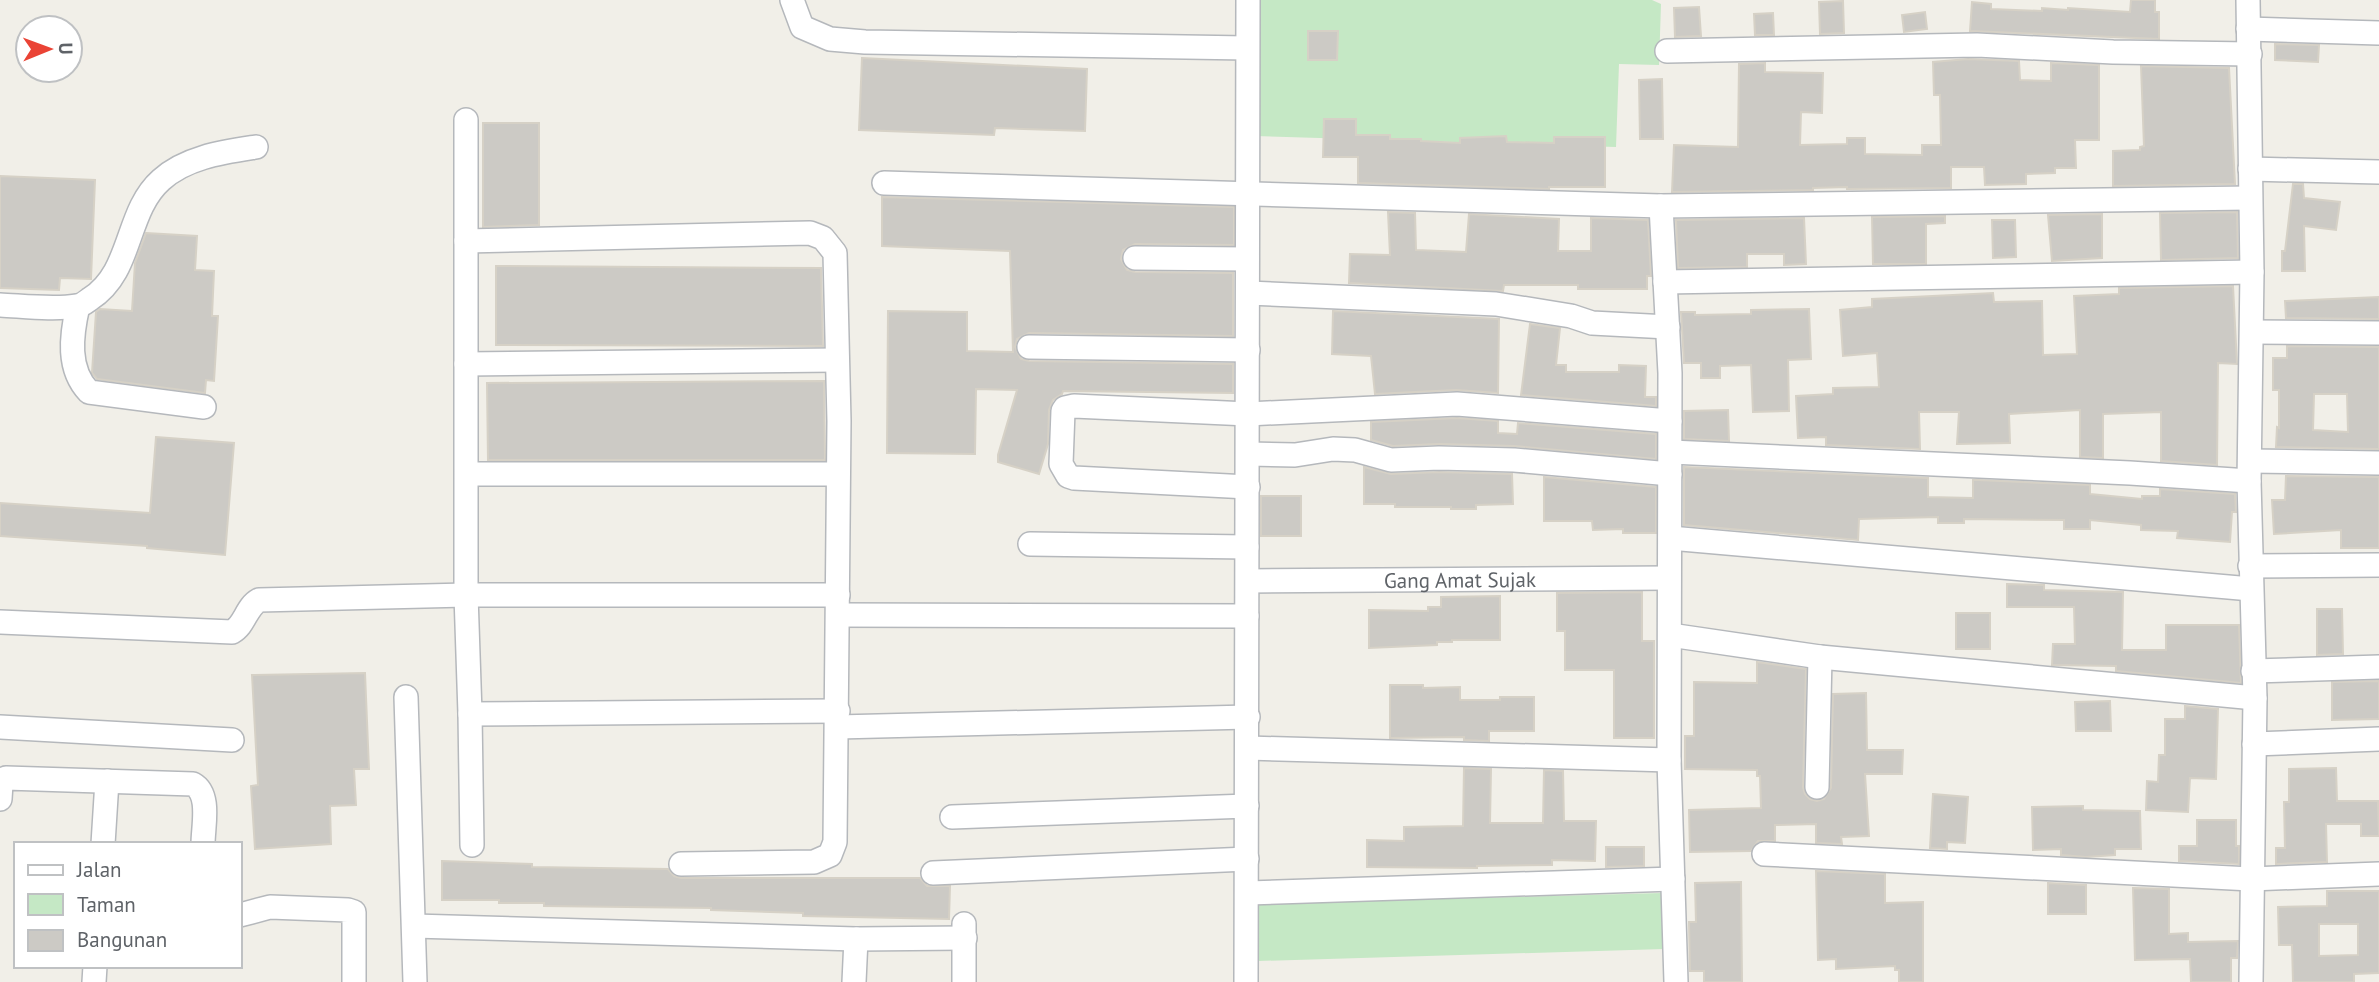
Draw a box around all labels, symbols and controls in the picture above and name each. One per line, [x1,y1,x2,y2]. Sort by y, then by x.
north arrow [14,14,84,84]
text: U [54,43,78,55]
street label: Gang Amat Sujak [1384,565,1536,594]
legend [14,842,242,968]
text: Jalan [76,856,122,883]
text: Taman [77,891,136,918]
text: Bangunan [77,926,167,953]

